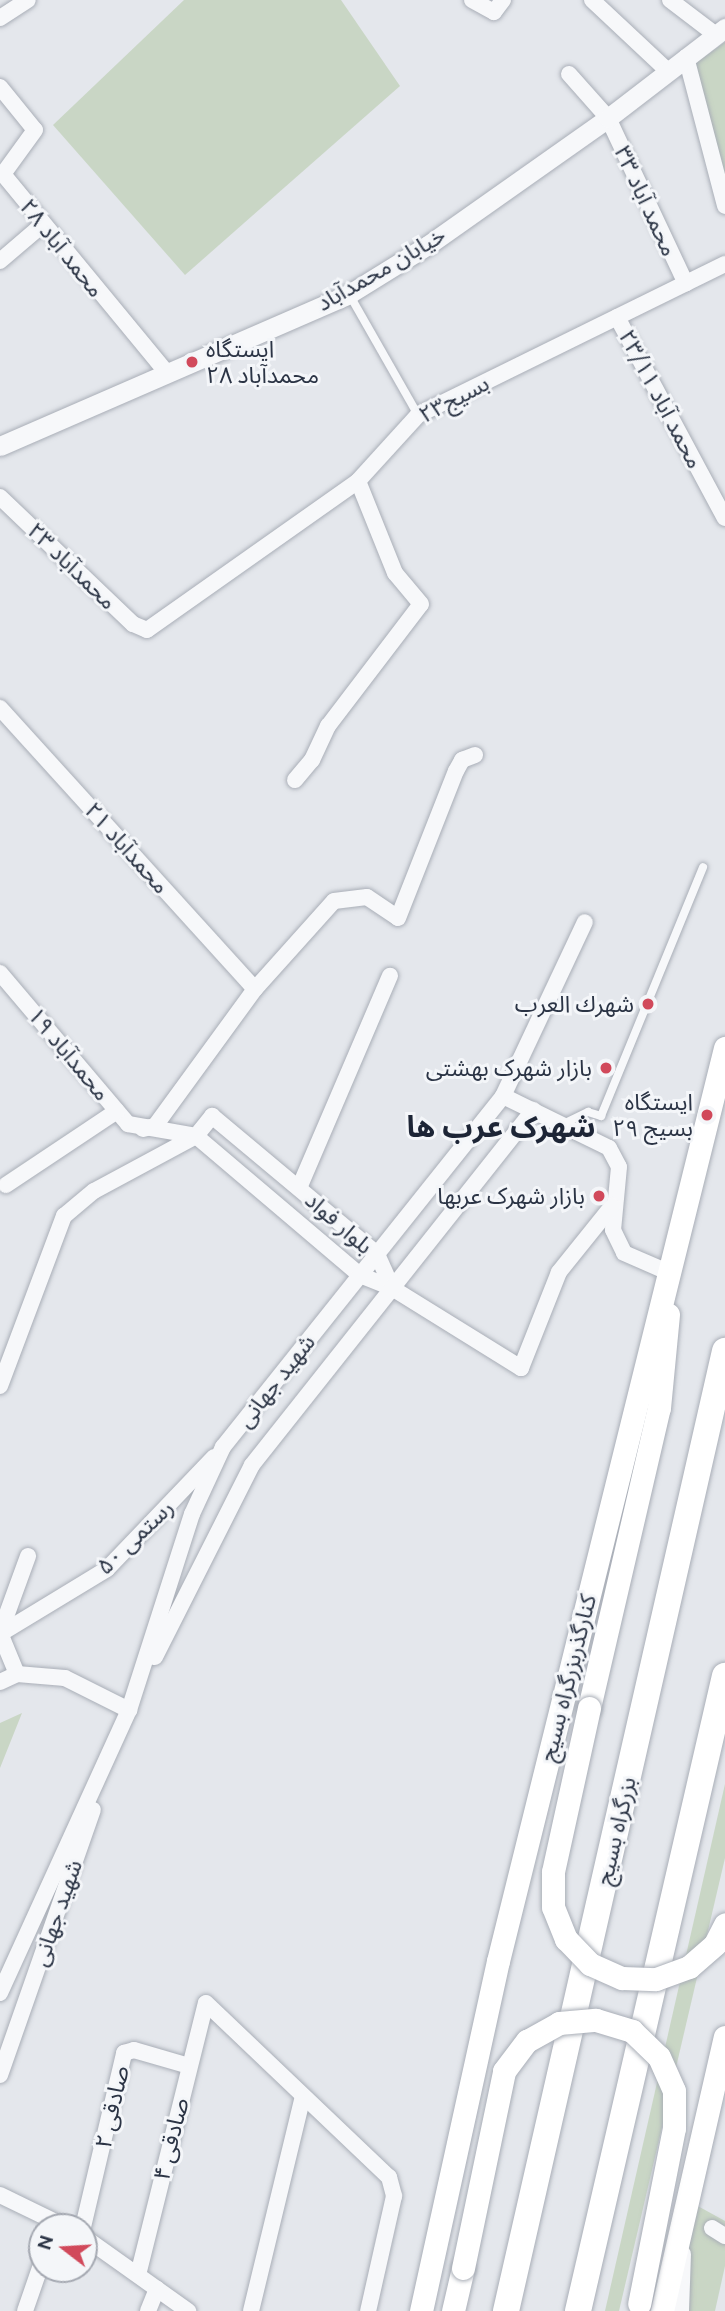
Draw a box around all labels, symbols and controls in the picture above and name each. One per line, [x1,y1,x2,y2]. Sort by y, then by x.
street label: محمد آباد ۳۳ [608,142,684,260]
street label: محمد آباد ۲۸ [14,193,110,303]
street label: خیابان محمدآباد [312,221,450,317]
street label: محمد آباد ۲۳/۱۱ [613,325,709,473]
place label: ایستگاه محمدآباد ۲۸ [206,335,319,389]
marker: ایستگاه محمدآباد ۲۸ [184,354,200,370]
street label: بسیج۲۳ [414,369,494,429]
street label: محمدآباد ۲۳ [22,517,122,615]
street label: محمدآباد ۲۱ [79,797,175,899]
place label: شهرك العرب [515,990,634,1018]
marker: شهرك العرب [640,996,656,1012]
street label: محمدآباد ۱۹ [22,1002,116,1106]
place label: بازار شهرک بهشتی [426,1054,592,1082]
marker: بازار شهرک بهشتی [598,1060,614,1076]
place label: ایستگاه بسیج ۲۹ [612,1088,693,1142]
marker: ایستگاه بسیج ۲۹ [699,1107,715,1123]
district label: شهرک عرب ها [406,1108,596,1144]
place label: بازار شهرک عربها [437,1182,585,1210]
street label: بلوار فواد [299,1186,379,1260]
marker: بازار شهرک عربها [591,1188,607,1204]
street label: شهید جهانی [231,1329,321,1433]
street label: رستمی ۵۰ [91,1494,179,1580]
street label: کنارگذربزرگراه بسیج [534,1592,602,1764]
street label: بزرگراه بسیج [590,1774,642,1888]
street label: شهید جهانی [26,1856,88,1970]
street label: صادقی ۲ [89,2063,135,2151]
street label: صادقی ۴ [147,2095,195,2183]
north arrow [28,2213,98,2283]
text: N [32,2232,57,2252]

